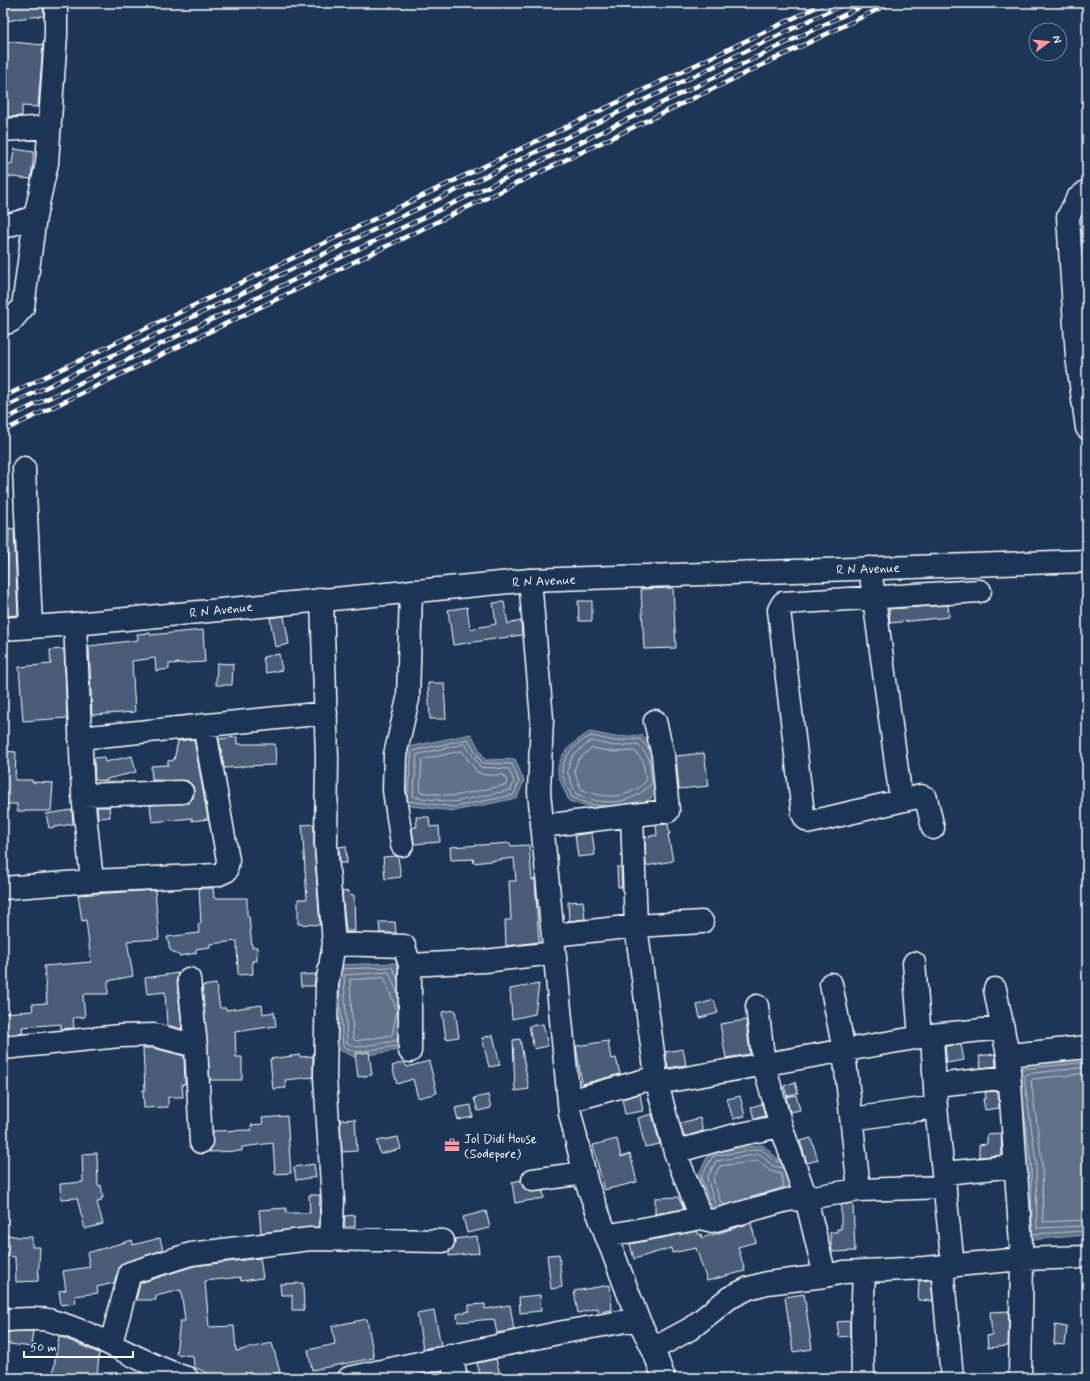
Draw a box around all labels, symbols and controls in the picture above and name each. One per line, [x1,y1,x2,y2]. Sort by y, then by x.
north arrow [1028,22,1068,62]
text: N [1049,34,1064,45]
street label: R N Avenue [836,560,900,579]
street label: R N Avenue [512,571,576,592]
street label: R N Avenue [189,599,254,622]
place label: Jol Didi House (Sodepore) [464,1131,537,1163]
office icon: Jol Didi House (Sodepore) [443,1136,461,1154]
scale bar [24,1333,133,1359]
text: 50 m [30,1340,57,1356]

